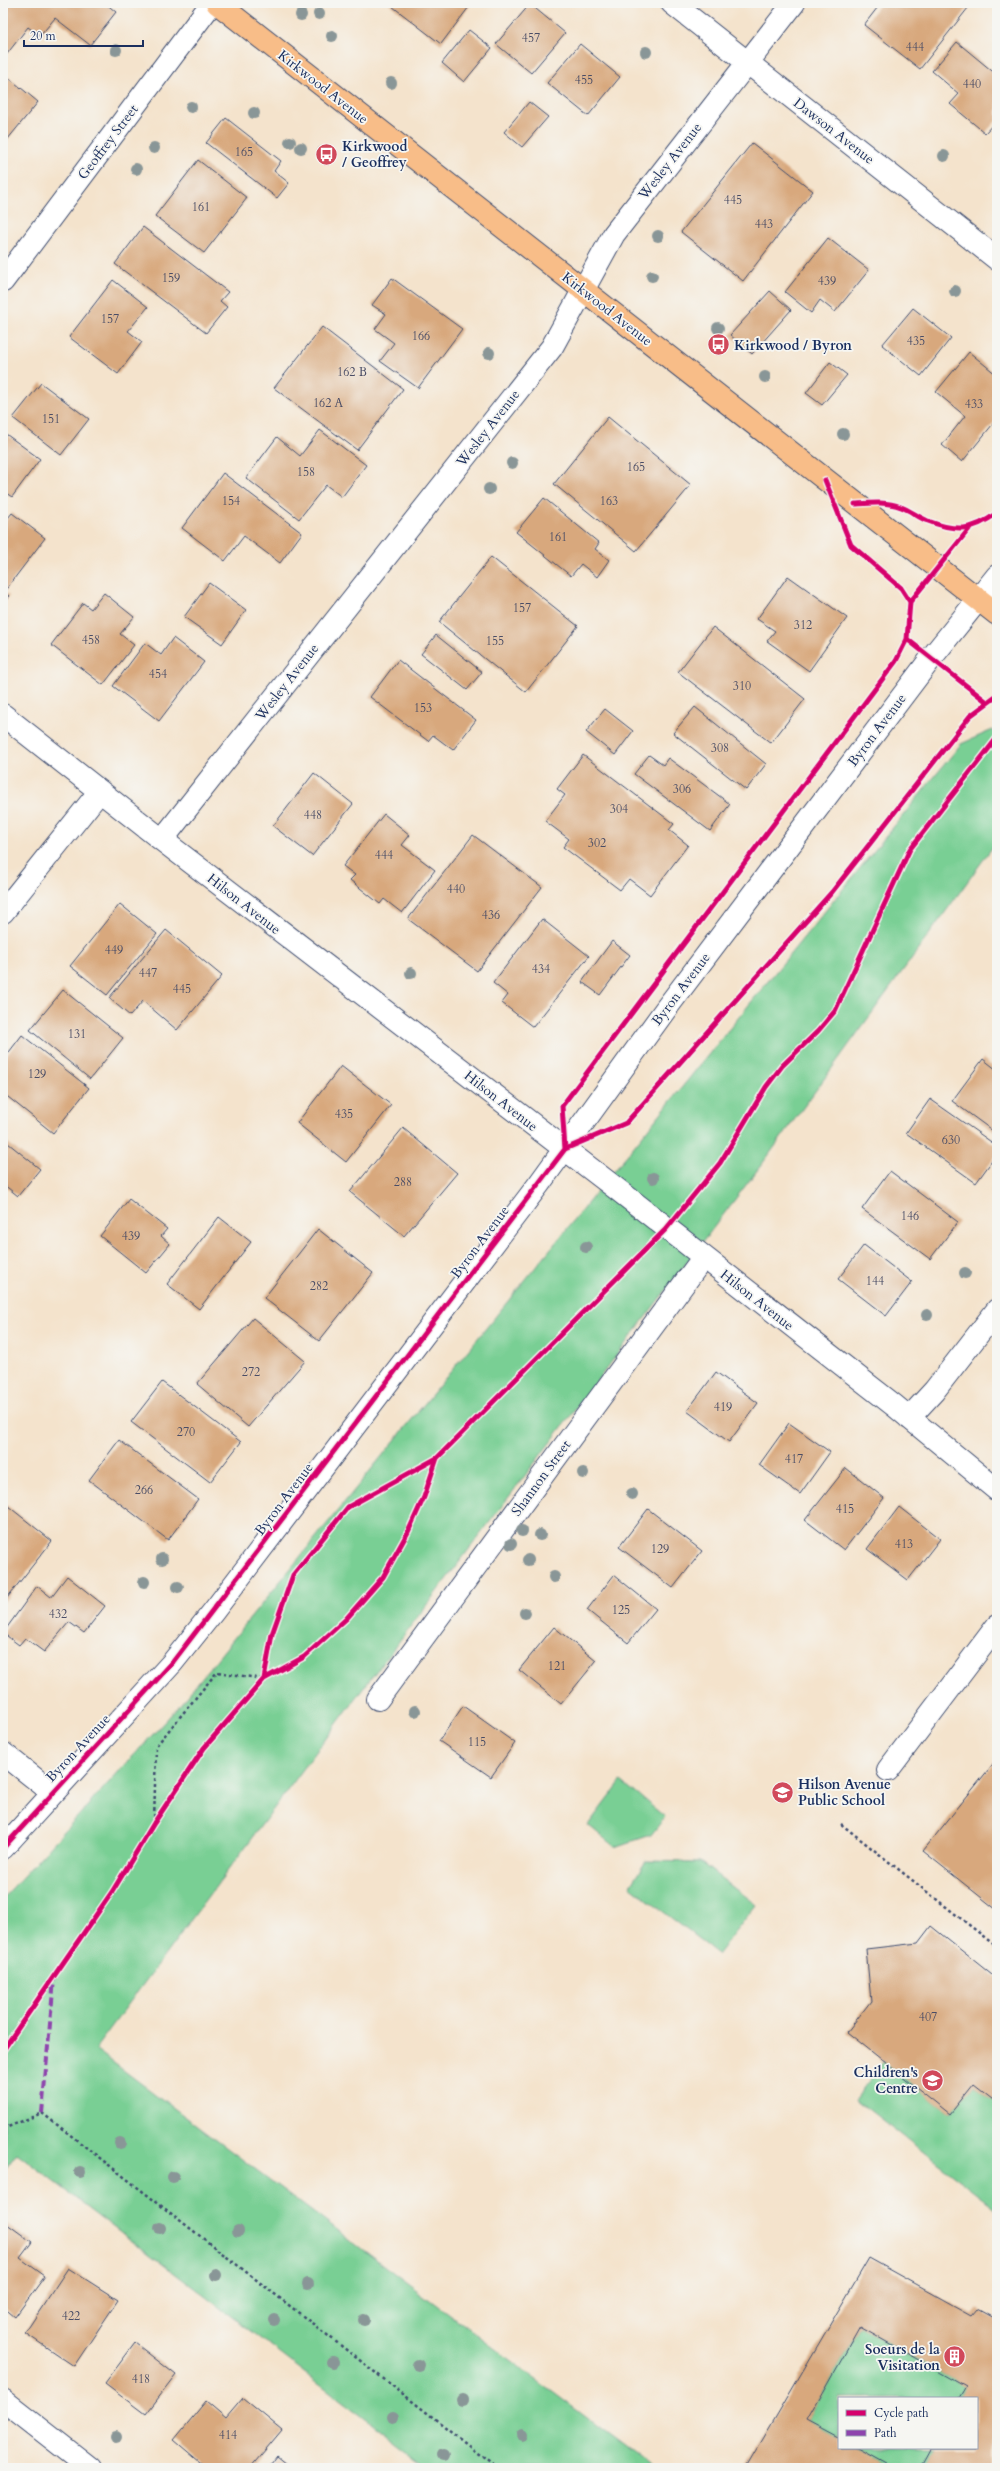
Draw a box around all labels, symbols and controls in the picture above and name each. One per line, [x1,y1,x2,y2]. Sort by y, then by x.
scale bar [24,22,143,48]
text: 20 m [30,28,57,44]
house number: 457 [522,30,540,46]
house number: 444 [906,39,924,55]
street label: Kirkwood Avenue [274,46,372,128]
house number: 455 [575,72,593,88]
house number: 440 [963,76,981,92]
street label: Dawson Avenue [790,93,878,169]
street label: Geoffrey Street [73,100,143,184]
street label: Wesley Avenue [633,119,706,204]
place label: Kirkwood / Geoffrey [342,137,407,172]
bus stop icon: Kirkwood / Geoffrey [314,141,340,167]
house number: 165 [235,144,253,160]
house number: 445 [724,192,742,208]
house number: 161 [192,199,210,215]
house number: 443 [755,216,773,232]
street label: Kirkwood Avenue [558,268,656,350]
house number: 159 [162,270,180,286]
house number: 439 [818,273,836,289]
house number: 157 [101,311,119,327]
house number: 166 [412,328,430,344]
bus stop icon: Kirkwood / Byron [706,332,732,358]
house number: 435 [907,333,925,349]
place label: Kirkwood / Byron [734,336,852,355]
house number: 162 B [337,364,367,380]
street label: Wesley Avenue [451,386,524,471]
house number: 162 A [313,395,344,411]
house number: 433 [965,396,983,412]
house number: 151 [42,411,60,427]
house number: 165 [627,459,645,475]
house number: 158 [297,464,315,480]
house number: 154 [222,493,240,509]
house number: 163 [600,493,618,509]
house number: 161 [549,529,567,545]
house number: 157 [513,600,531,616]
house number: 312 [794,617,812,633]
house number: 458 [82,632,100,648]
house number: 155 [486,633,504,649]
street label: Wesley Avenue [250,640,323,725]
house number: 454 [149,666,167,682]
house number: 310 [733,678,751,694]
street label: Byron Avenue [843,690,911,770]
house number: 153 [414,700,432,716]
house number: 308 [711,740,729,756]
house number: 306 [673,781,691,797]
house number: 304 [610,801,628,817]
house number: 448 [304,807,322,823]
house number: 302 [588,835,606,851]
house number: 444 [375,847,393,863]
street label: Hilson Avenue [203,869,285,939]
house number: 440 [447,881,465,897]
house number: 436 [482,907,500,923]
house number: 449 [105,942,123,958]
street label: Byron Avenue [647,949,715,1029]
house number: 434 [532,961,550,977]
house number: 447 [139,965,157,981]
house number: 445 [173,981,191,997]
house number: 131 [68,1026,86,1042]
house number: 129 [28,1066,46,1082]
street label: Hilson Avenue [460,1066,542,1136]
house number: 435 [335,1106,353,1122]
house number: 630 [942,1132,960,1148]
house number: 288 [394,1174,412,1190]
street label: Byron Avenue [446,1202,514,1282]
house number: 146 [901,1208,919,1224]
house number: 439 [122,1228,140,1244]
street label: Hilson Avenue [716,1265,798,1335]
house number: 144 [866,1273,884,1289]
house number: 282 [310,1278,328,1294]
house number: 272 [242,1364,260,1380]
house number: 419 [714,1399,732,1415]
house number: 270 [177,1424,195,1440]
street label: Shannon Street [507,1436,575,1520]
house number: 417 [785,1451,803,1467]
street label: Byron Avenue [250,1459,318,1539]
house number: 266 [135,1482,153,1498]
house number: 415 [836,1501,854,1517]
house number: 413 [895,1536,913,1552]
house number: 129 [651,1541,669,1557]
house number: 125 [612,1602,630,1618]
house number: 432 [49,1606,67,1622]
house number: 121 [548,1658,566,1674]
street label: Byron Avenue [41,1710,115,1786]
house number: 115 [468,1734,486,1750]
place label: Hilson Avenue Public School [798,1775,891,1810]
school or university icon: Hilson Avenue Public School [770,1779,796,1805]
house number: 407 [919,2009,937,2025]
place label: Children's Centre [854,2063,918,2098]
school or university icon: Children's Centre [920,2067,946,2093]
house number: 422 [62,2308,80,2324]
place label: Soeurs de la Visitation [865,2340,940,2375]
building icon: Soeurs de la Visitation [942,2344,968,2370]
house number: 418 [132,2371,150,2387]
legend [838,2397,978,2449]
text: Cycle path [874,2405,929,2421]
text: Path [874,2425,897,2441]
house number: 414 [219,2427,237,2443]

